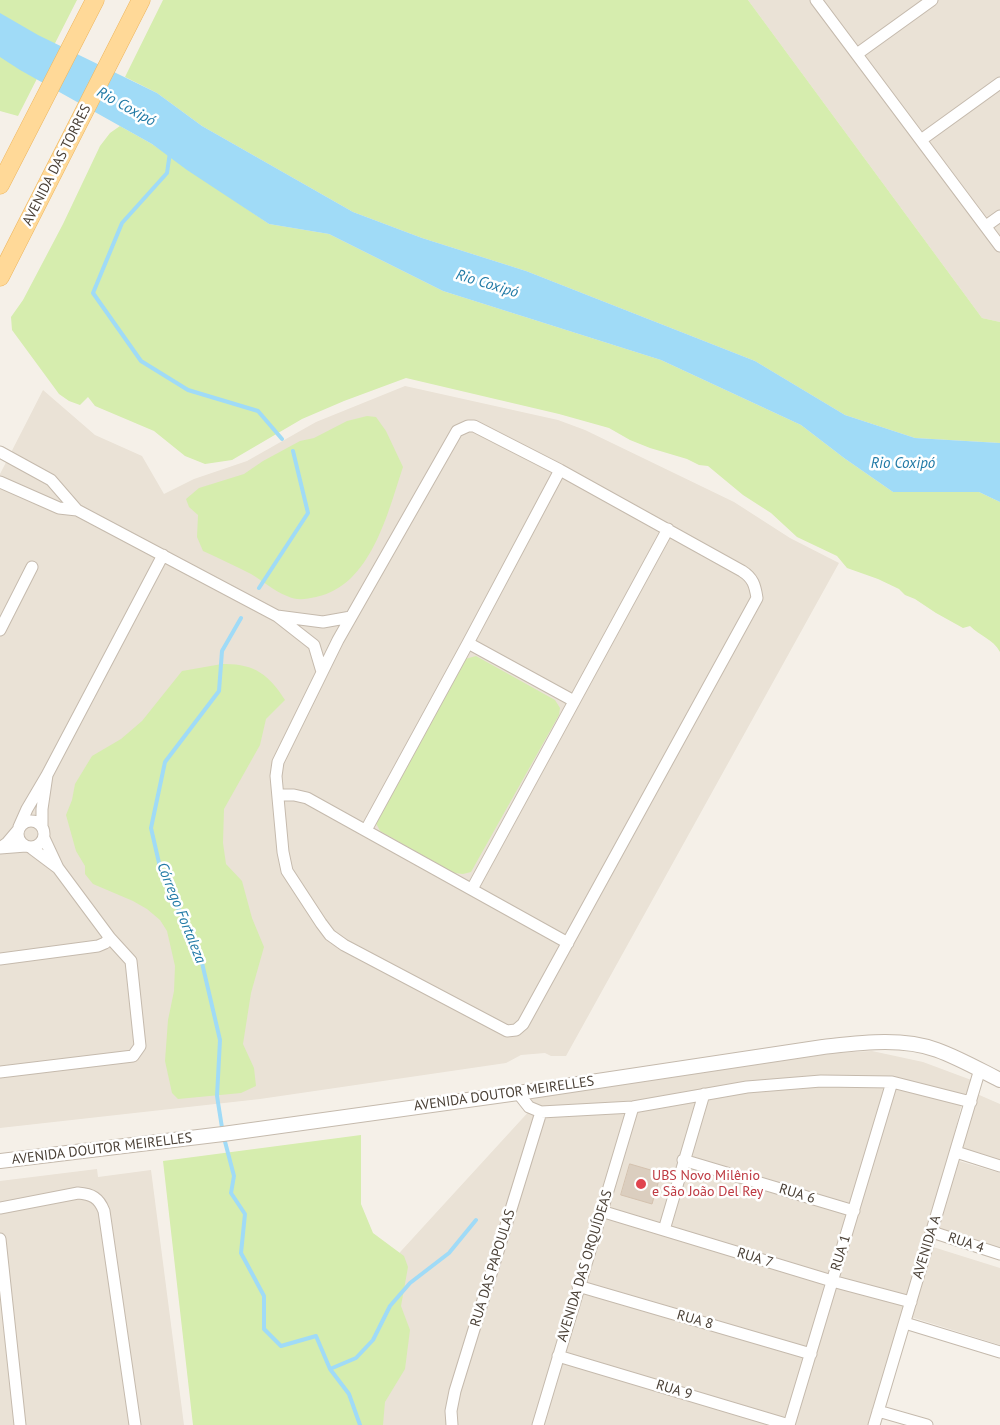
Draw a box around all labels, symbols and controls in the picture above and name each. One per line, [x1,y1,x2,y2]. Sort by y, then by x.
water label: Rio Coxipó [93,83,159,131]
street label: AVENIDA DAS TORRES [19,102,95,228]
water label: Rio Coxipó [454,266,520,302]
water label: Rio Coxipó [871,455,935,473]
water label: Córrego Fortaleza [153,860,209,966]
street label: AVENIDA DOUTOR MEIRELLES [413,1073,595,1115]
street label: AVENIDA DOUTOR MEIRELLES [11,1130,193,1168]
place label: UBS Novo Milênio e São João Del Rey [652,1168,763,1200]
marker: UBS Novo Milênio e São João Del Rey [634,1177,648,1191]
street label: RUA 6 [777,1181,817,1207]
street label: AVENIDA DAS ORQUÍDEAS [554,1188,616,1344]
street label: RUA DAS PAPOULAS [467,1207,519,1329]
street label: AVENIDA A [909,1213,945,1281]
street label: RUA 4 [946,1229,986,1257]
street label: RUA 1 [828,1233,854,1273]
street label: RUA 7 [735,1245,775,1271]
street label: RUA 8 [675,1307,715,1333]
street label: RUA 9 [654,1377,694,1403]

